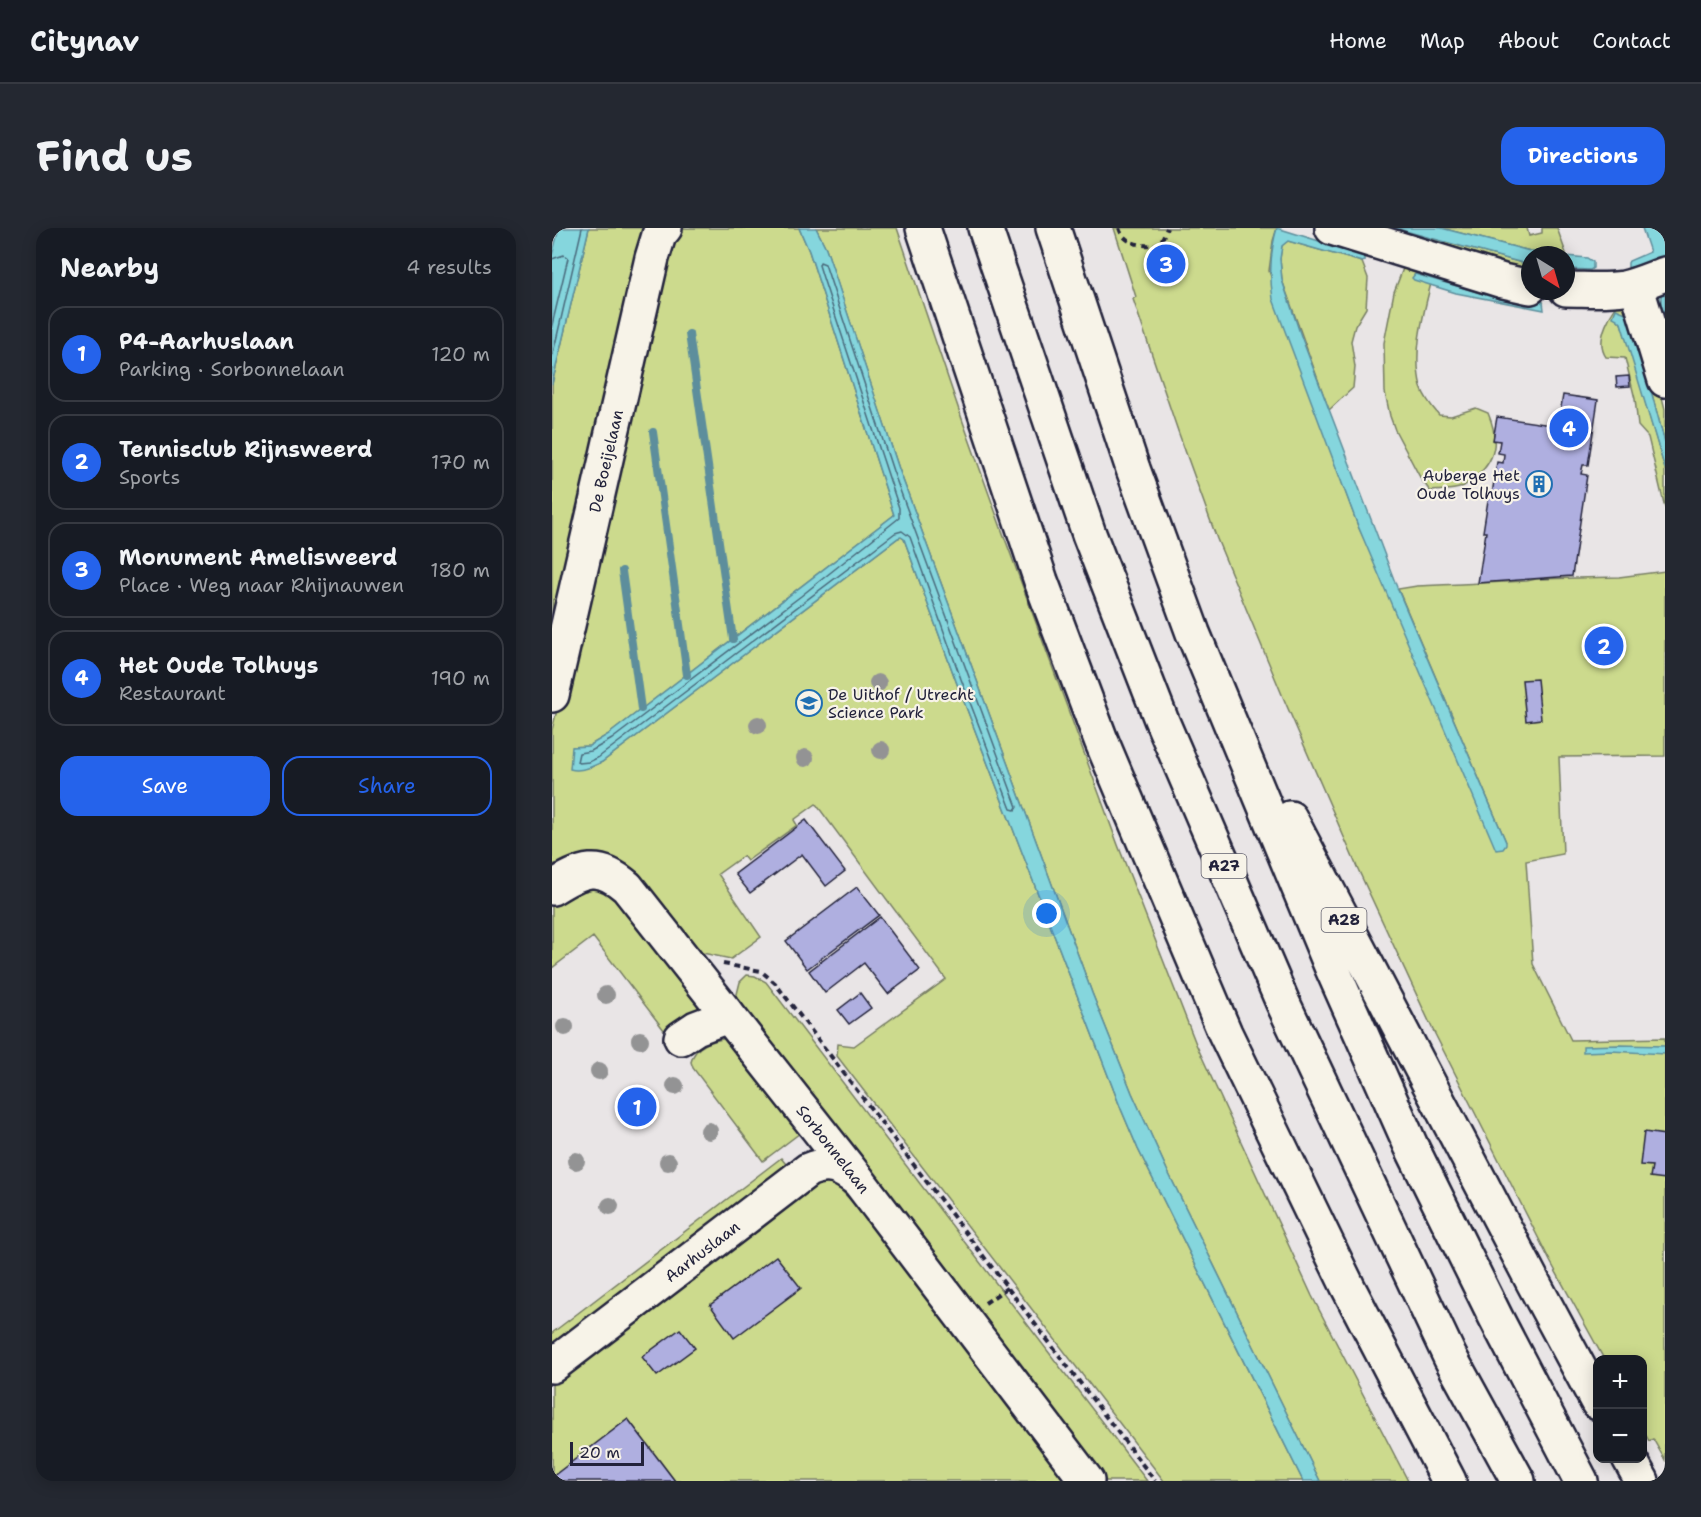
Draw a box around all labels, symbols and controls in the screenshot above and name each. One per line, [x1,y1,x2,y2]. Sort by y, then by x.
text: Citynav [30,22,139,60]
text: Home [1329,27,1387,55]
text: Map [1420,27,1465,55]
text: About [1498,27,1559,55]
text: Contact [1592,27,1671,55]
button: Directions [1501,127,1665,185]
text: Find us [36,128,193,184]
pin: 3 [1146,242,1186,286]
north arrow [1521,246,1575,300]
text: Nearby [60,250,159,285]
text: 4 results [406,254,492,280]
text: P4-Aarhuslaan [119,327,294,356]
text: 1 [77,341,86,367]
text: 120 m [431,341,490,367]
text: Parking · Sorbonnelaan [119,356,344,382]
pin: 4 [1550,406,1588,450]
street label: De Boeijelaan [584,407,628,514]
text: Tennisclub Rijnsweerd [119,435,373,464]
text: 2 [75,449,89,475]
text: 170 m [431,449,490,475]
text: Sports [119,464,180,490]
place label: Auberge Het Oude Tolhuys [1416,465,1520,504]
building icon: Auberge Het Oude Tolhuys [1524,469,1554,499]
text: Monument Amelisweerd [119,543,397,572]
text: 3 [75,557,89,583]
text: 180 m [430,557,490,583]
text: Place · Weg naar Rhijnauwen [119,572,404,598]
pin: 2 [1584,624,1624,668]
text: Het Oude Tolhuys [119,651,318,680]
text: 4 [75,665,89,691]
text: 190 m [431,665,490,691]
text: Restaurant [119,680,226,706]
place label: De Uithof / Utrecht Science Park [828,684,974,723]
school or university icon: De Uithof / Utrecht Science Park [794,688,824,718]
button: Save [60,756,270,816]
button: Share [282,756,492,816]
road number: A27 [1202,854,1246,878]
your location [1032,899,1061,928]
road number: A28 [1322,908,1366,932]
pin: 1 [618,1084,656,1130]
street label: Sorbonnelaan [792,1100,875,1198]
street label: Aarhuslaan [660,1216,744,1287]
map controls [1593,1355,1647,1463]
button: + [1593,1355,1647,1409]
button: − [1593,1409,1647,1463]
scale bar [570,1439,644,1466]
text: 20 m [579,1442,620,1463]

